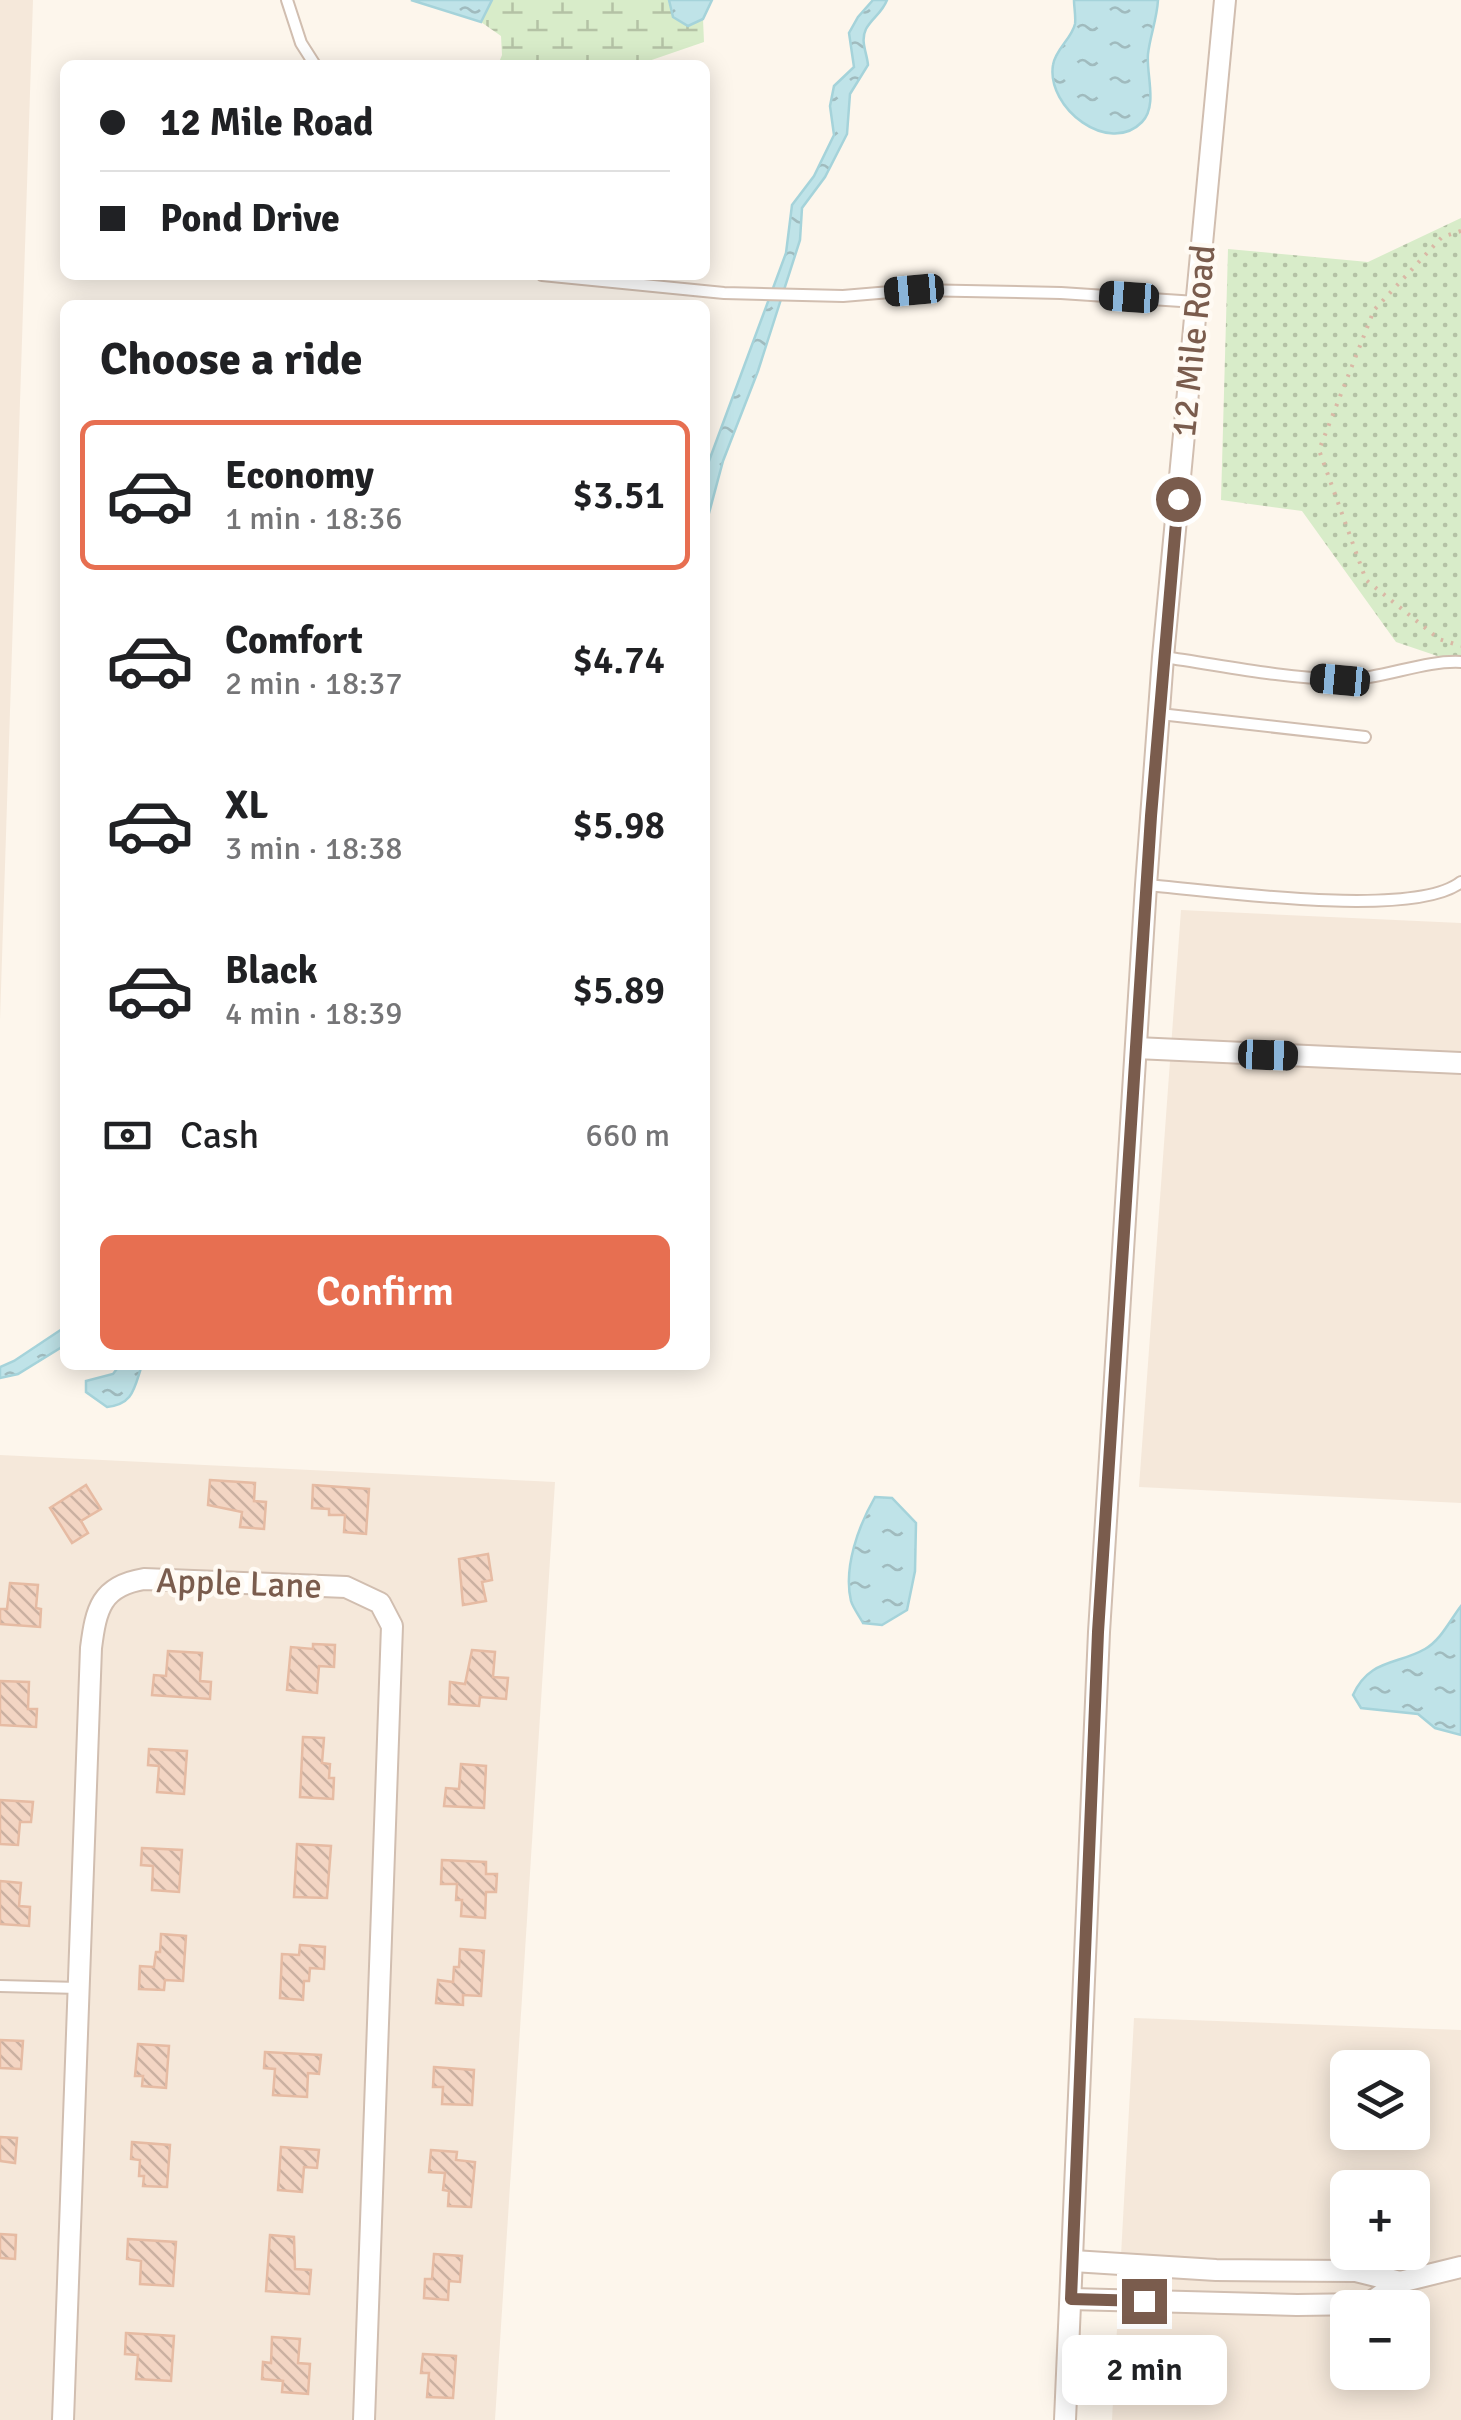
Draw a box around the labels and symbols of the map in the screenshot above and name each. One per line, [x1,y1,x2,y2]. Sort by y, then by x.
street label: 12 Mile Road [1162,243,1225,439]
car [883,272,945,308]
car [1098,280,1160,314]
route start [1156,477,1201,522]
car [1309,662,1371,698]
car [1237,1039,1299,1071]
street label: Apple Lane [155,1559,323,1608]
route end [1122,2279,1167,2324]
callout: 2 min [1062,2336,1226,2406]

